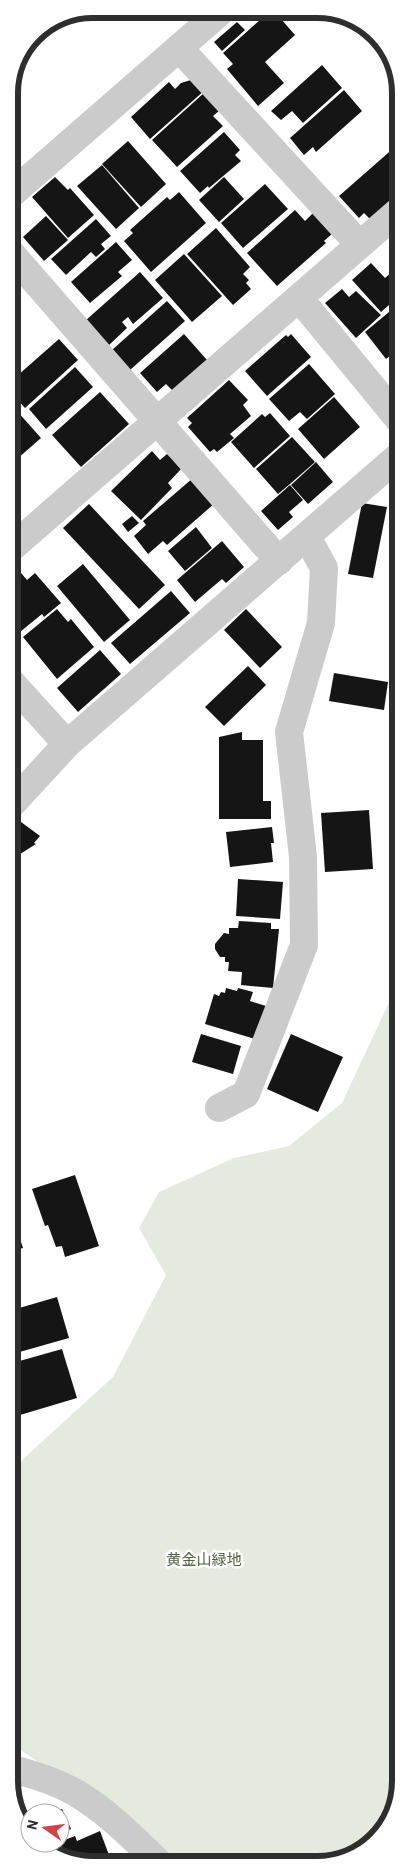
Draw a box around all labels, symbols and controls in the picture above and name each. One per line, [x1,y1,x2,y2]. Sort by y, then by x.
park label: 黄金山緑地 [166,1550,242,1568]
north arrow [20,1803,70,1853]
text: N [23,1818,41,1831]

